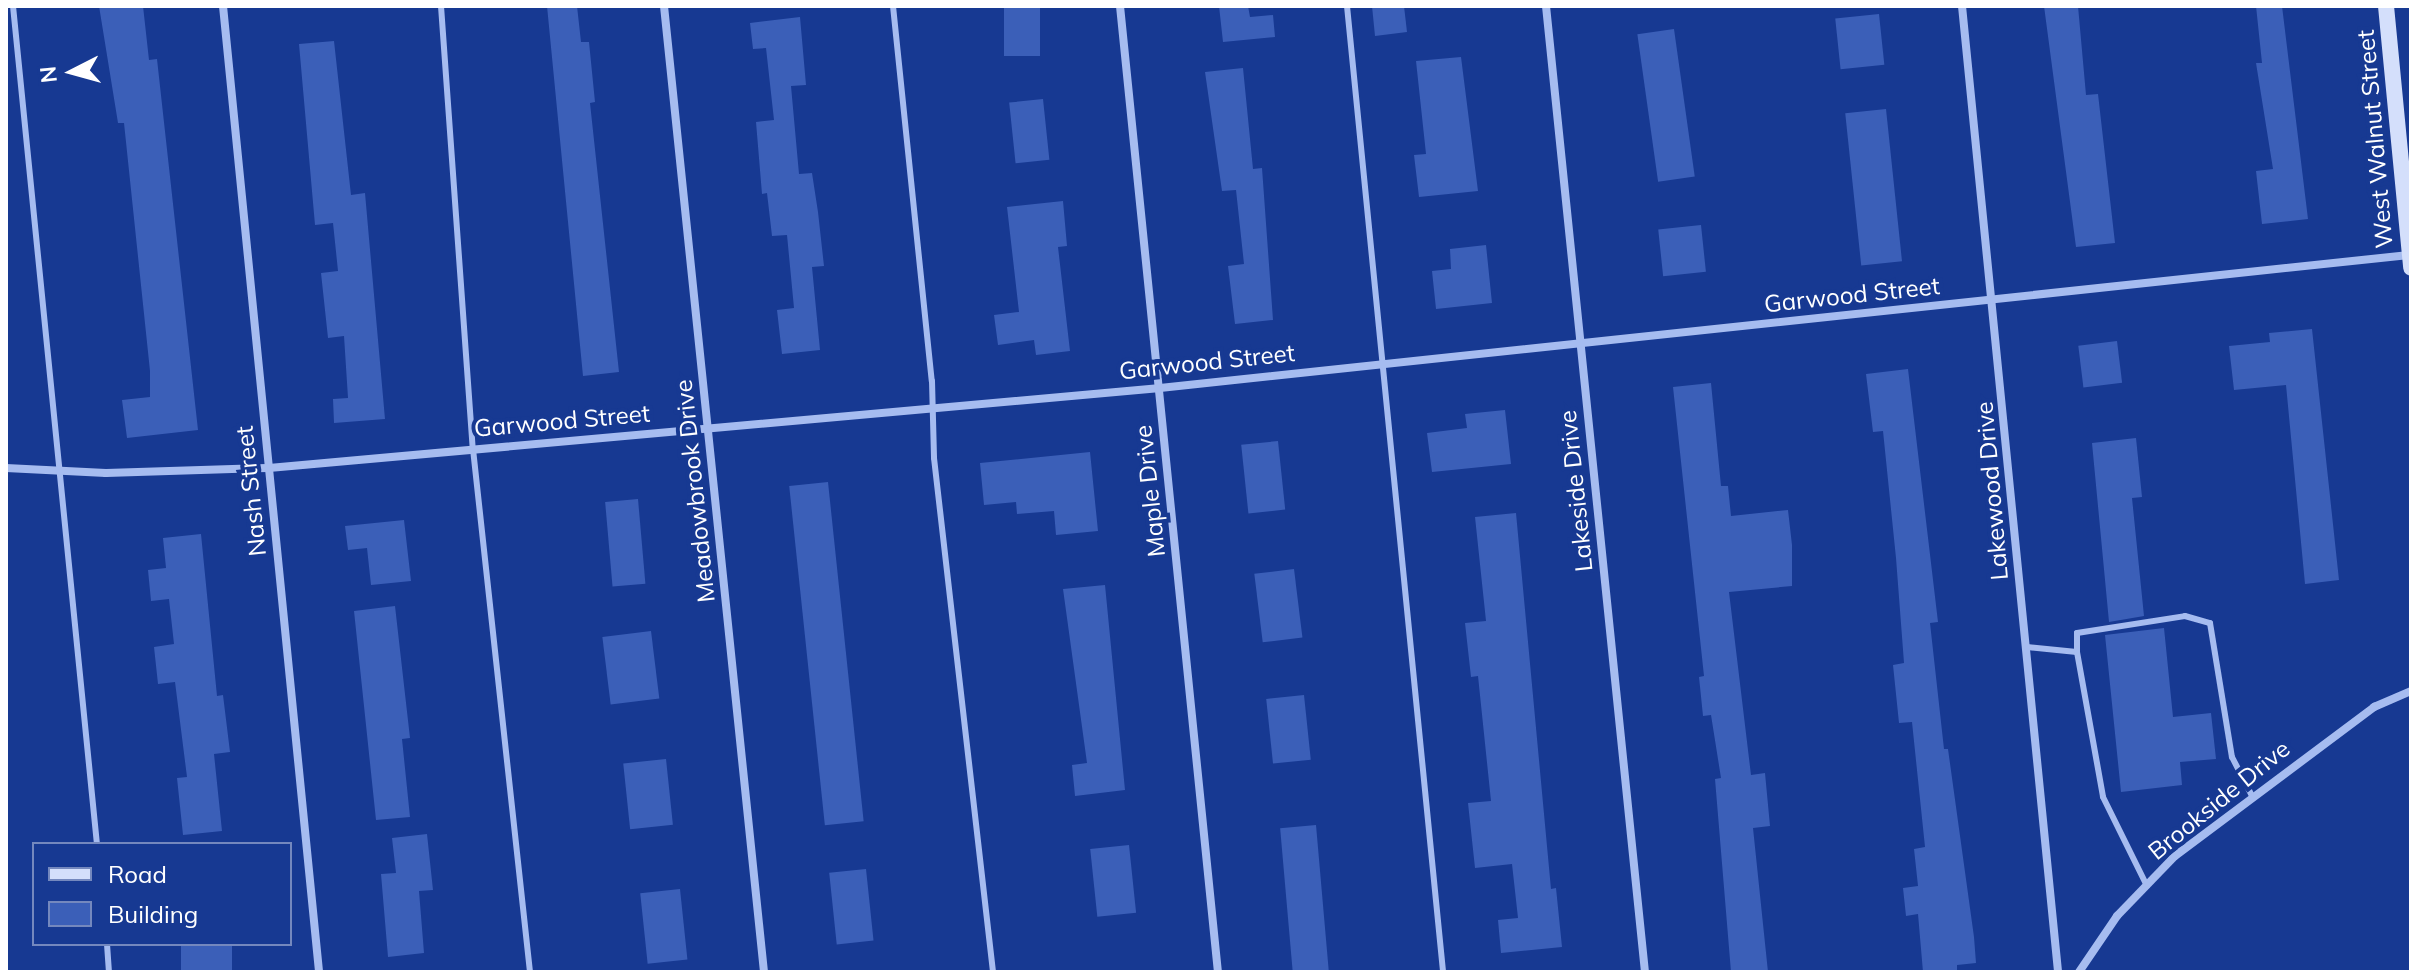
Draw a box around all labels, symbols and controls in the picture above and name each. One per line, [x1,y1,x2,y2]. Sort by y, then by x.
street label: West Walnut Street [2351,29,2399,249]
north arrow [32,32,112,112]
text: N [33,65,63,84]
street label: Garwood Street [1763,271,1941,319]
street label: Garwood Street [1118,338,1296,386]
street label: Meadowbrook Drive [669,378,721,604]
street label: Garwood Street [473,399,651,443]
street label: Lakewood Drive [1970,401,2014,581]
street label: Lakeside Drive [1553,409,1599,573]
street label: Nash Street [230,424,272,558]
street label: Maple Drive [1129,424,1171,558]
street label: Brookside Drive [2142,734,2296,866]
legend [32,842,292,946]
text: Road [108,859,167,889]
text: Building [108,899,198,929]

